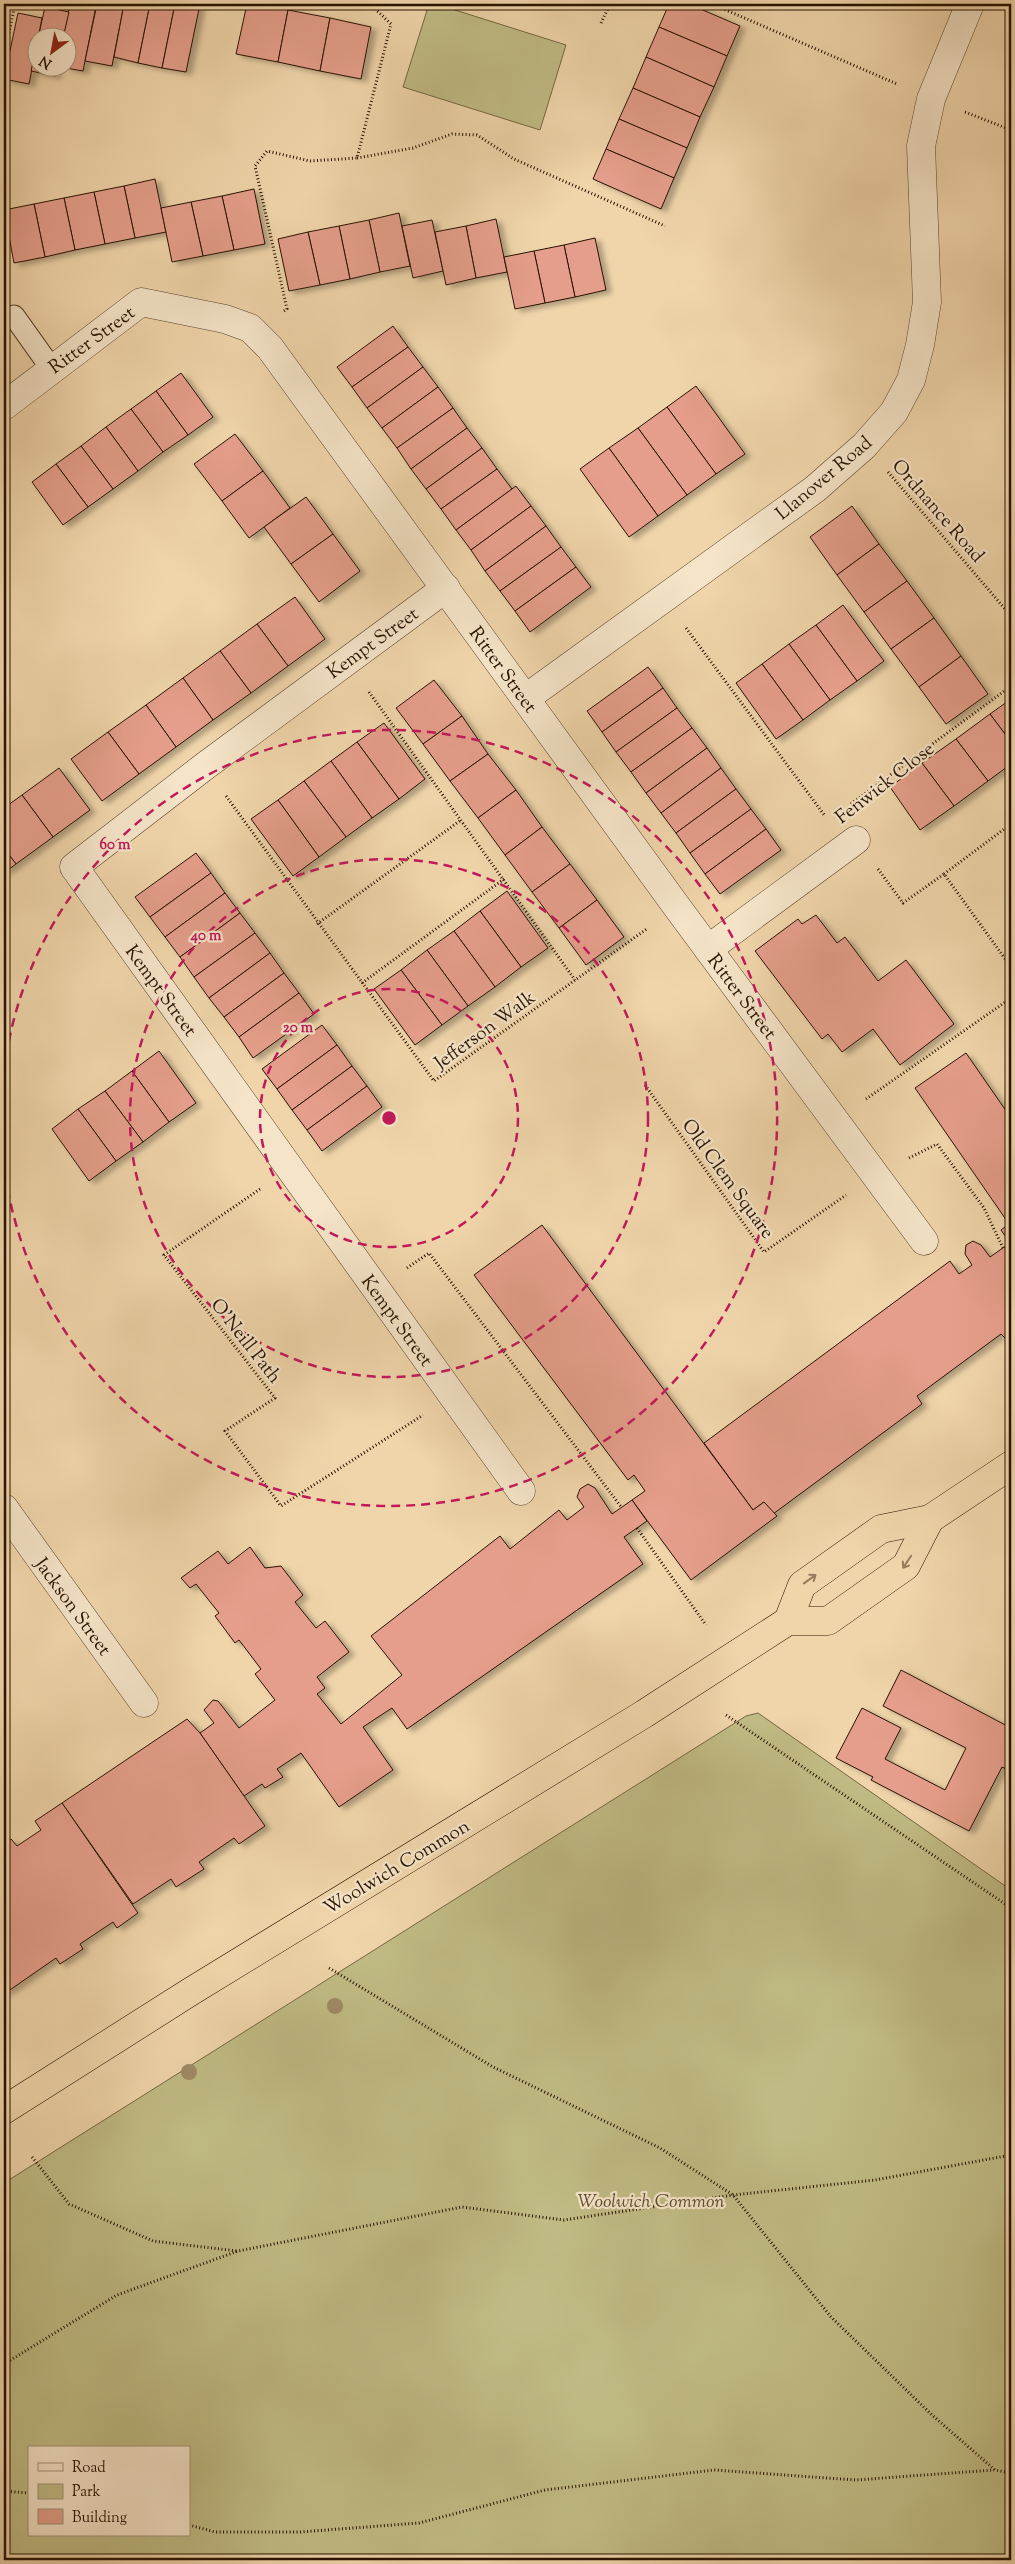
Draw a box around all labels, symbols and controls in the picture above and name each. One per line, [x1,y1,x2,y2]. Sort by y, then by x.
north arrow [28,28,78,78]
text: N [36,50,56,73]
street label: Ritter Street [44,300,142,382]
street label: Llanover Road [771,430,879,527]
street label: Ordnance Road [885,454,990,569]
street label: Kempt Street [322,601,425,686]
street label: Ritter Street [461,622,543,720]
street label: Fenwick Close [830,737,941,831]
text: 60 m [100,835,131,856]
text: 40 m [190,926,222,947]
street label: Kempt Street [118,940,203,1043]
street label: Ritter Street [700,949,782,1046]
street label: Jefferson Walk [428,985,542,1078]
text: 20 m [283,1018,314,1039]
centre of rings [380,1109,398,1127]
street label: Old Clem Square [674,1114,780,1245]
street label: Kempt Street [354,1270,439,1373]
street label: O'Neill Path [203,1293,287,1390]
street label: Jackson Street [27,1552,117,1662]
one-way arrow [902,1554,912,1568]
one-way arrow [803,1574,817,1584]
street label: Woolwich Common [319,1814,476,1923]
park label: Woolwich Common [578,2189,724,2216]
legend [28,2446,190,2536]
text: Road [72,2458,106,2479]
text: Park [72,2482,101,2503]
text: Building [72,2508,127,2529]

